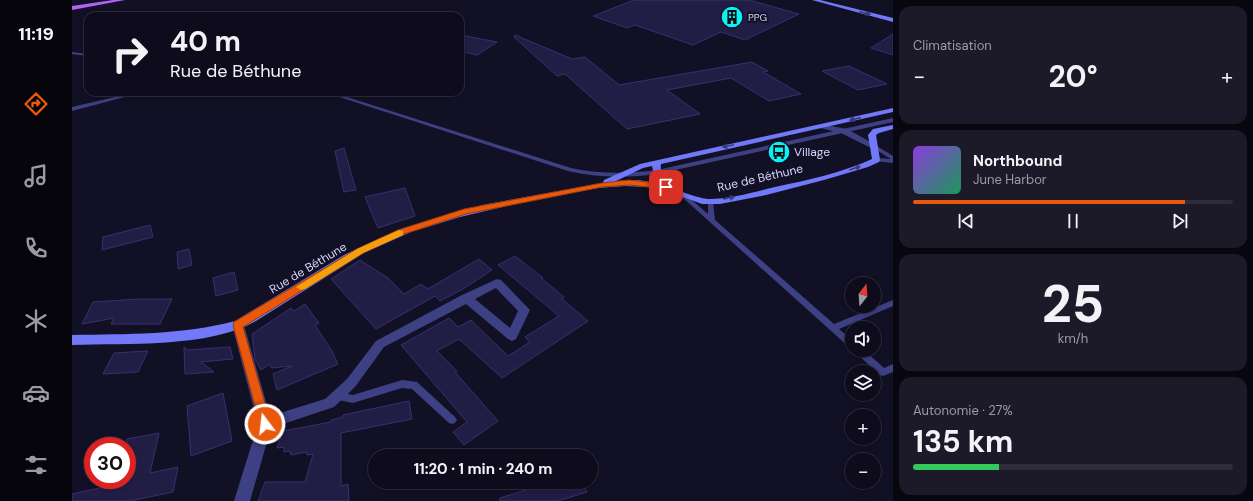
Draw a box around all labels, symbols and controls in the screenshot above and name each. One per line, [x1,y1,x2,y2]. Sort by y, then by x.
building icon: PPG [719,4,745,30]
one-way arrow [859,10,871,16]
place label: PPG [748,11,767,24]
text: 11:19 [18,22,54,46]
text: 40 m [170,23,241,60]
icon: right [104,28,156,80]
text: Climatisation [913,37,992,54]
text: 20° [1048,57,1098,96]
text: Rue de Béthune [170,59,301,83]
text: − [913,62,925,91]
text: + [1221,62,1233,91]
icon: directions [22,90,50,118]
one-way arrow [849,116,861,122]
bus stop icon: Village [766,139,792,165]
one-way arrow [722,144,734,150]
place label: Village [794,144,830,160]
text: Northbound [973,151,1062,171]
street label: Rue de Béthune [716,160,805,196]
icon: music [22,162,50,190]
one-way arrow [850,165,862,171]
pin [649,170,683,204]
text: June Harbor [973,171,1047,188]
icon: arrive [655,176,677,198]
one-way arrow [723,195,735,201]
icon: previous [955,210,977,232]
icon: pause [1062,210,1084,232]
icon: next [1169,210,1191,232]
icon: phone [22,234,50,262]
street label: Rue de Béthune [266,238,350,297]
text: 25 [1042,270,1104,338]
north arrow [845,277,881,313]
map controls [845,277,881,489]
icon: climate [22,307,50,335]
button: sound [845,321,881,357]
text: km/h [1058,330,1088,347]
button: layers [845,365,881,401]
icon: car [22,379,50,407]
text: Autonomie · 27% [913,402,1013,419]
position arrow [244,403,286,445]
button: + [845,409,881,445]
text: 135 km [913,422,1013,461]
speed limit sign: 30 [84,437,136,489]
icon: filters [22,451,50,479]
button: − [845,453,881,489]
text: 11:20 · 1 min · 240 m [414,459,552,479]

